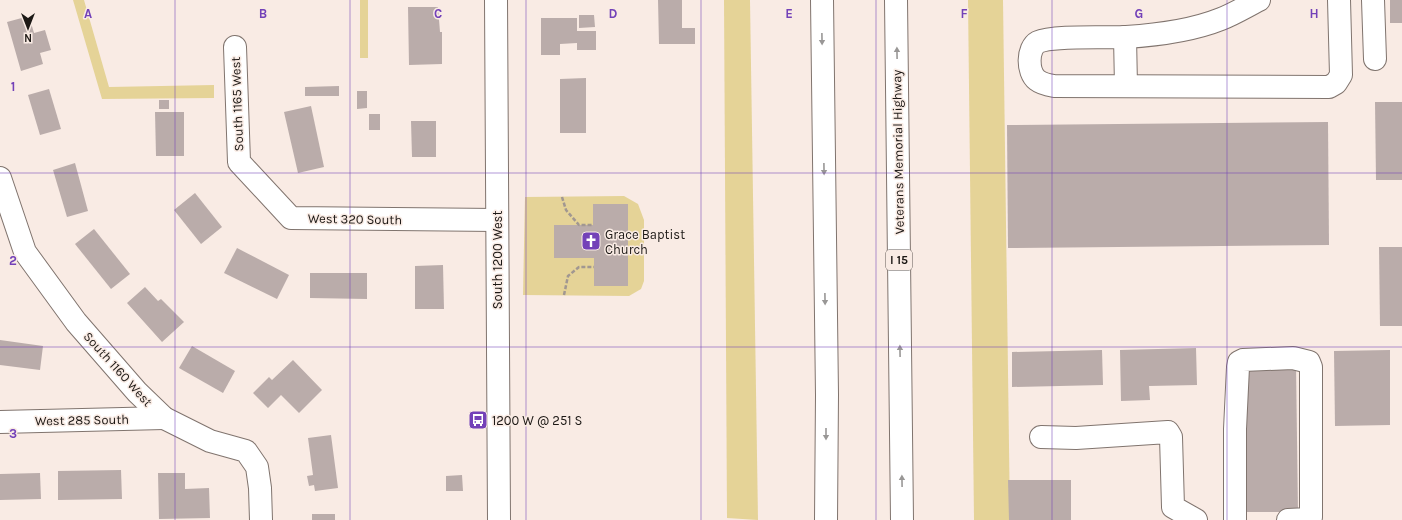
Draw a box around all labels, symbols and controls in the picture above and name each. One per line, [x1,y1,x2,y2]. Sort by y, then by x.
text: A [84,6,92,21]
text: B [259,6,267,21]
text: C [434,6,442,21]
text: D [609,6,618,21]
text: E [785,6,793,21]
text: F [960,6,968,21]
text: G [1135,6,1143,21]
text: H [1309,6,1319,21]
north arrow [8,8,48,48]
text: N [24,31,32,44]
one-way arrow [819,33,825,46]
one-way arrow [893,47,900,59]
street label: South 1165 West [228,56,246,152]
street label: Veterans Memorial Highway [889,70,907,234]
text: 1 [11,79,15,94]
one-way arrow [821,163,827,176]
street label: West 320 South [308,211,402,227]
street label: South 1200 West [490,211,505,309]
place label: Grace Baptist Church [605,227,685,257]
church icon: Grace Baptist Church [580,230,602,252]
road number: I 15 [886,250,912,270]
text: 2 [9,253,17,268]
one-way arrow [822,293,829,305]
street label: South 1160 West [81,329,155,409]
one-way arrow [897,344,903,357]
bus stop icon: 1200 W @ 251 S [467,409,489,431]
street label: West 285 South [35,412,129,428]
place label: 1200 W @ 251 S [492,413,582,428]
text: 3 [9,426,17,441]
one-way arrow [823,428,829,441]
one-way arrow [899,474,905,487]

